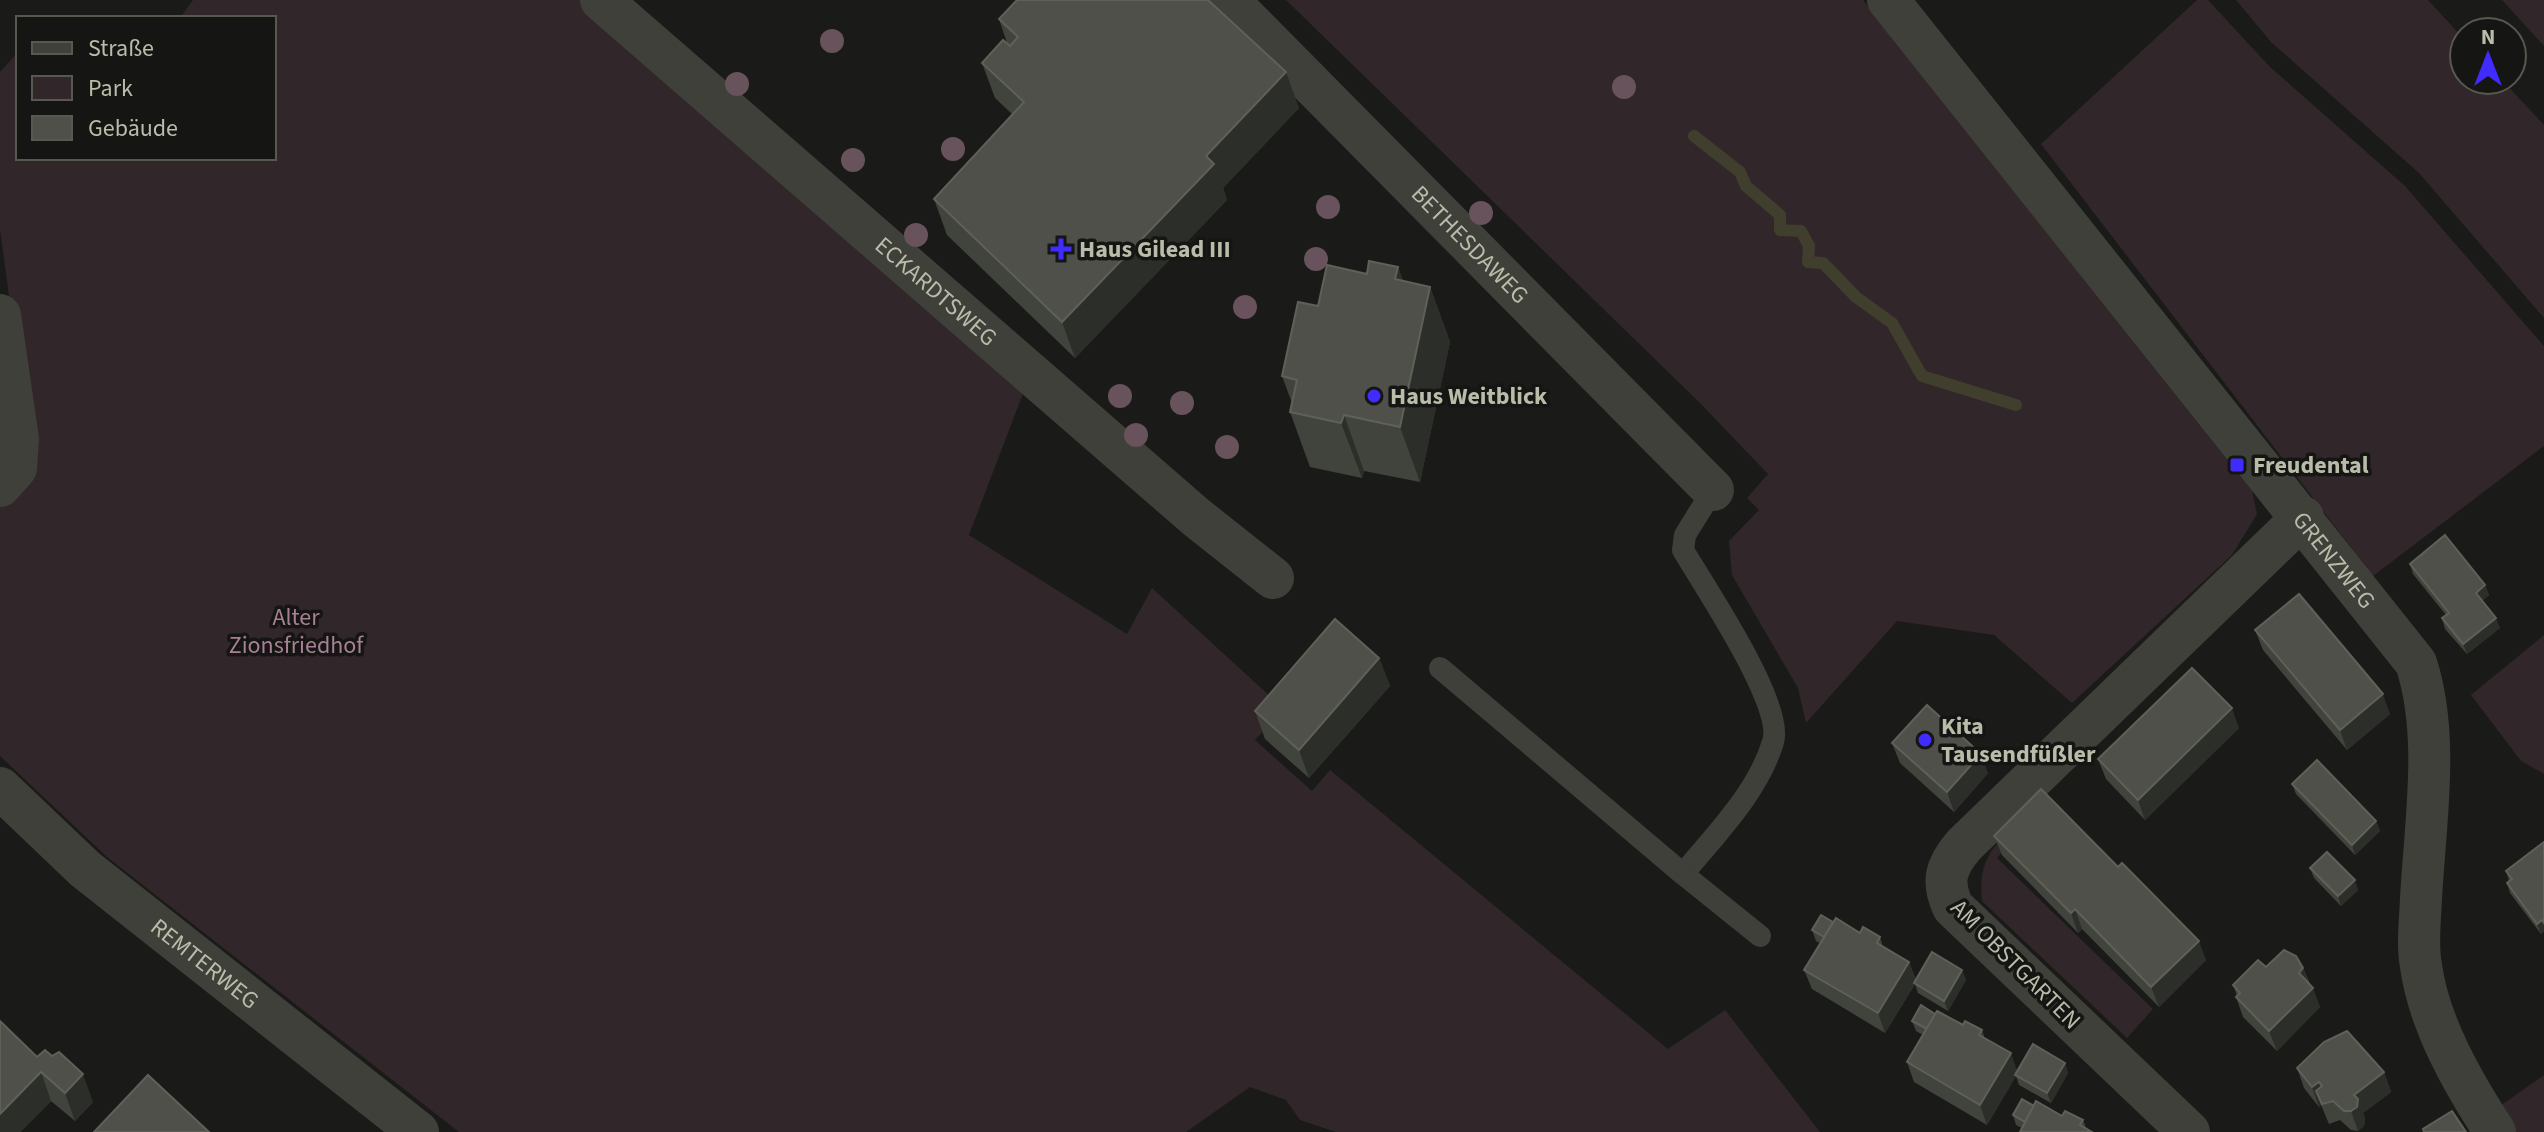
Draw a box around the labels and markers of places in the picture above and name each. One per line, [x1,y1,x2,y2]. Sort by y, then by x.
place label: Haus Gilead III [1079,232,1231,267]
marker: Haus Gilead III [1050,238,1072,260]
place label: Haus Weitblick [1390,379,1548,414]
marker: Haus Weitblick [1365,387,1383,405]
place label: Freudental [2253,448,2369,483]
marker: Freudental [2228,456,2246,474]
place label: Kita Tausendfüßler [1941,709,2096,772]
marker: Kita Tausendfüßler [1916,731,1934,749]

